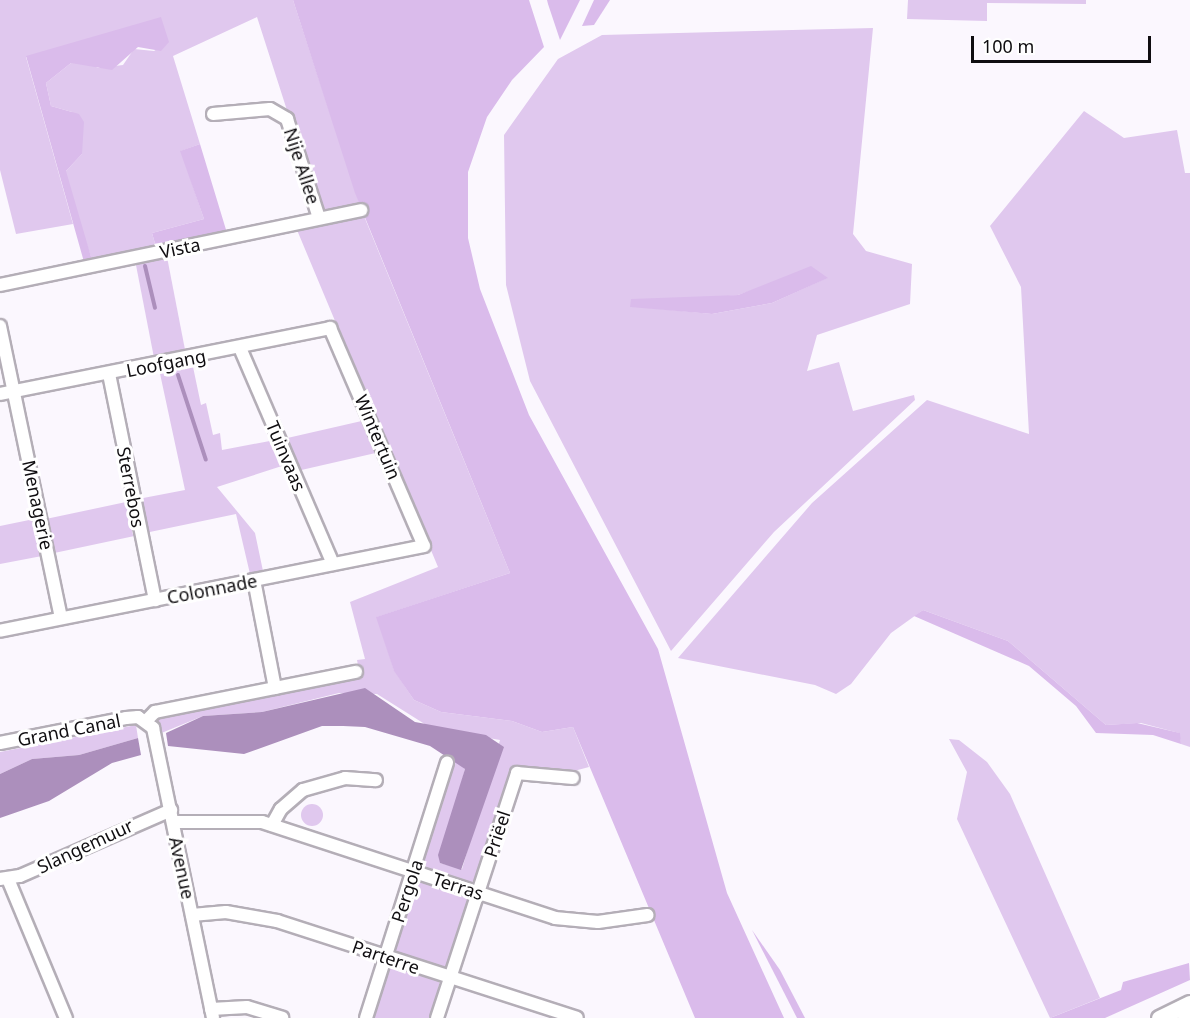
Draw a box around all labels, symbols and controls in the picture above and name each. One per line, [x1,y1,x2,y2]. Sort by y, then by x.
scale bar [974,24,1154,62]
text: 100 m [982,34,1034,58]
street label: Nije Allee [280,125,324,207]
street label: Vista [158,233,202,263]
street label: Loofgang [124,345,208,381]
street label: Wintertuin [350,391,406,483]
street label: Tuinvaas [262,418,310,494]
street label: Sterrebos [113,445,149,529]
street label: Menagerie [18,458,58,552]
street label: Colonnade [165,570,259,608]
street label: Grand Canal [16,709,122,751]
street label: Priëel [479,808,515,860]
street label: Slangemuur [34,814,136,878]
street label: Avenue [165,835,199,901]
street label: Pergola [387,857,427,925]
street label: Terras [430,868,486,904]
street label: Parterre [350,935,422,979]

